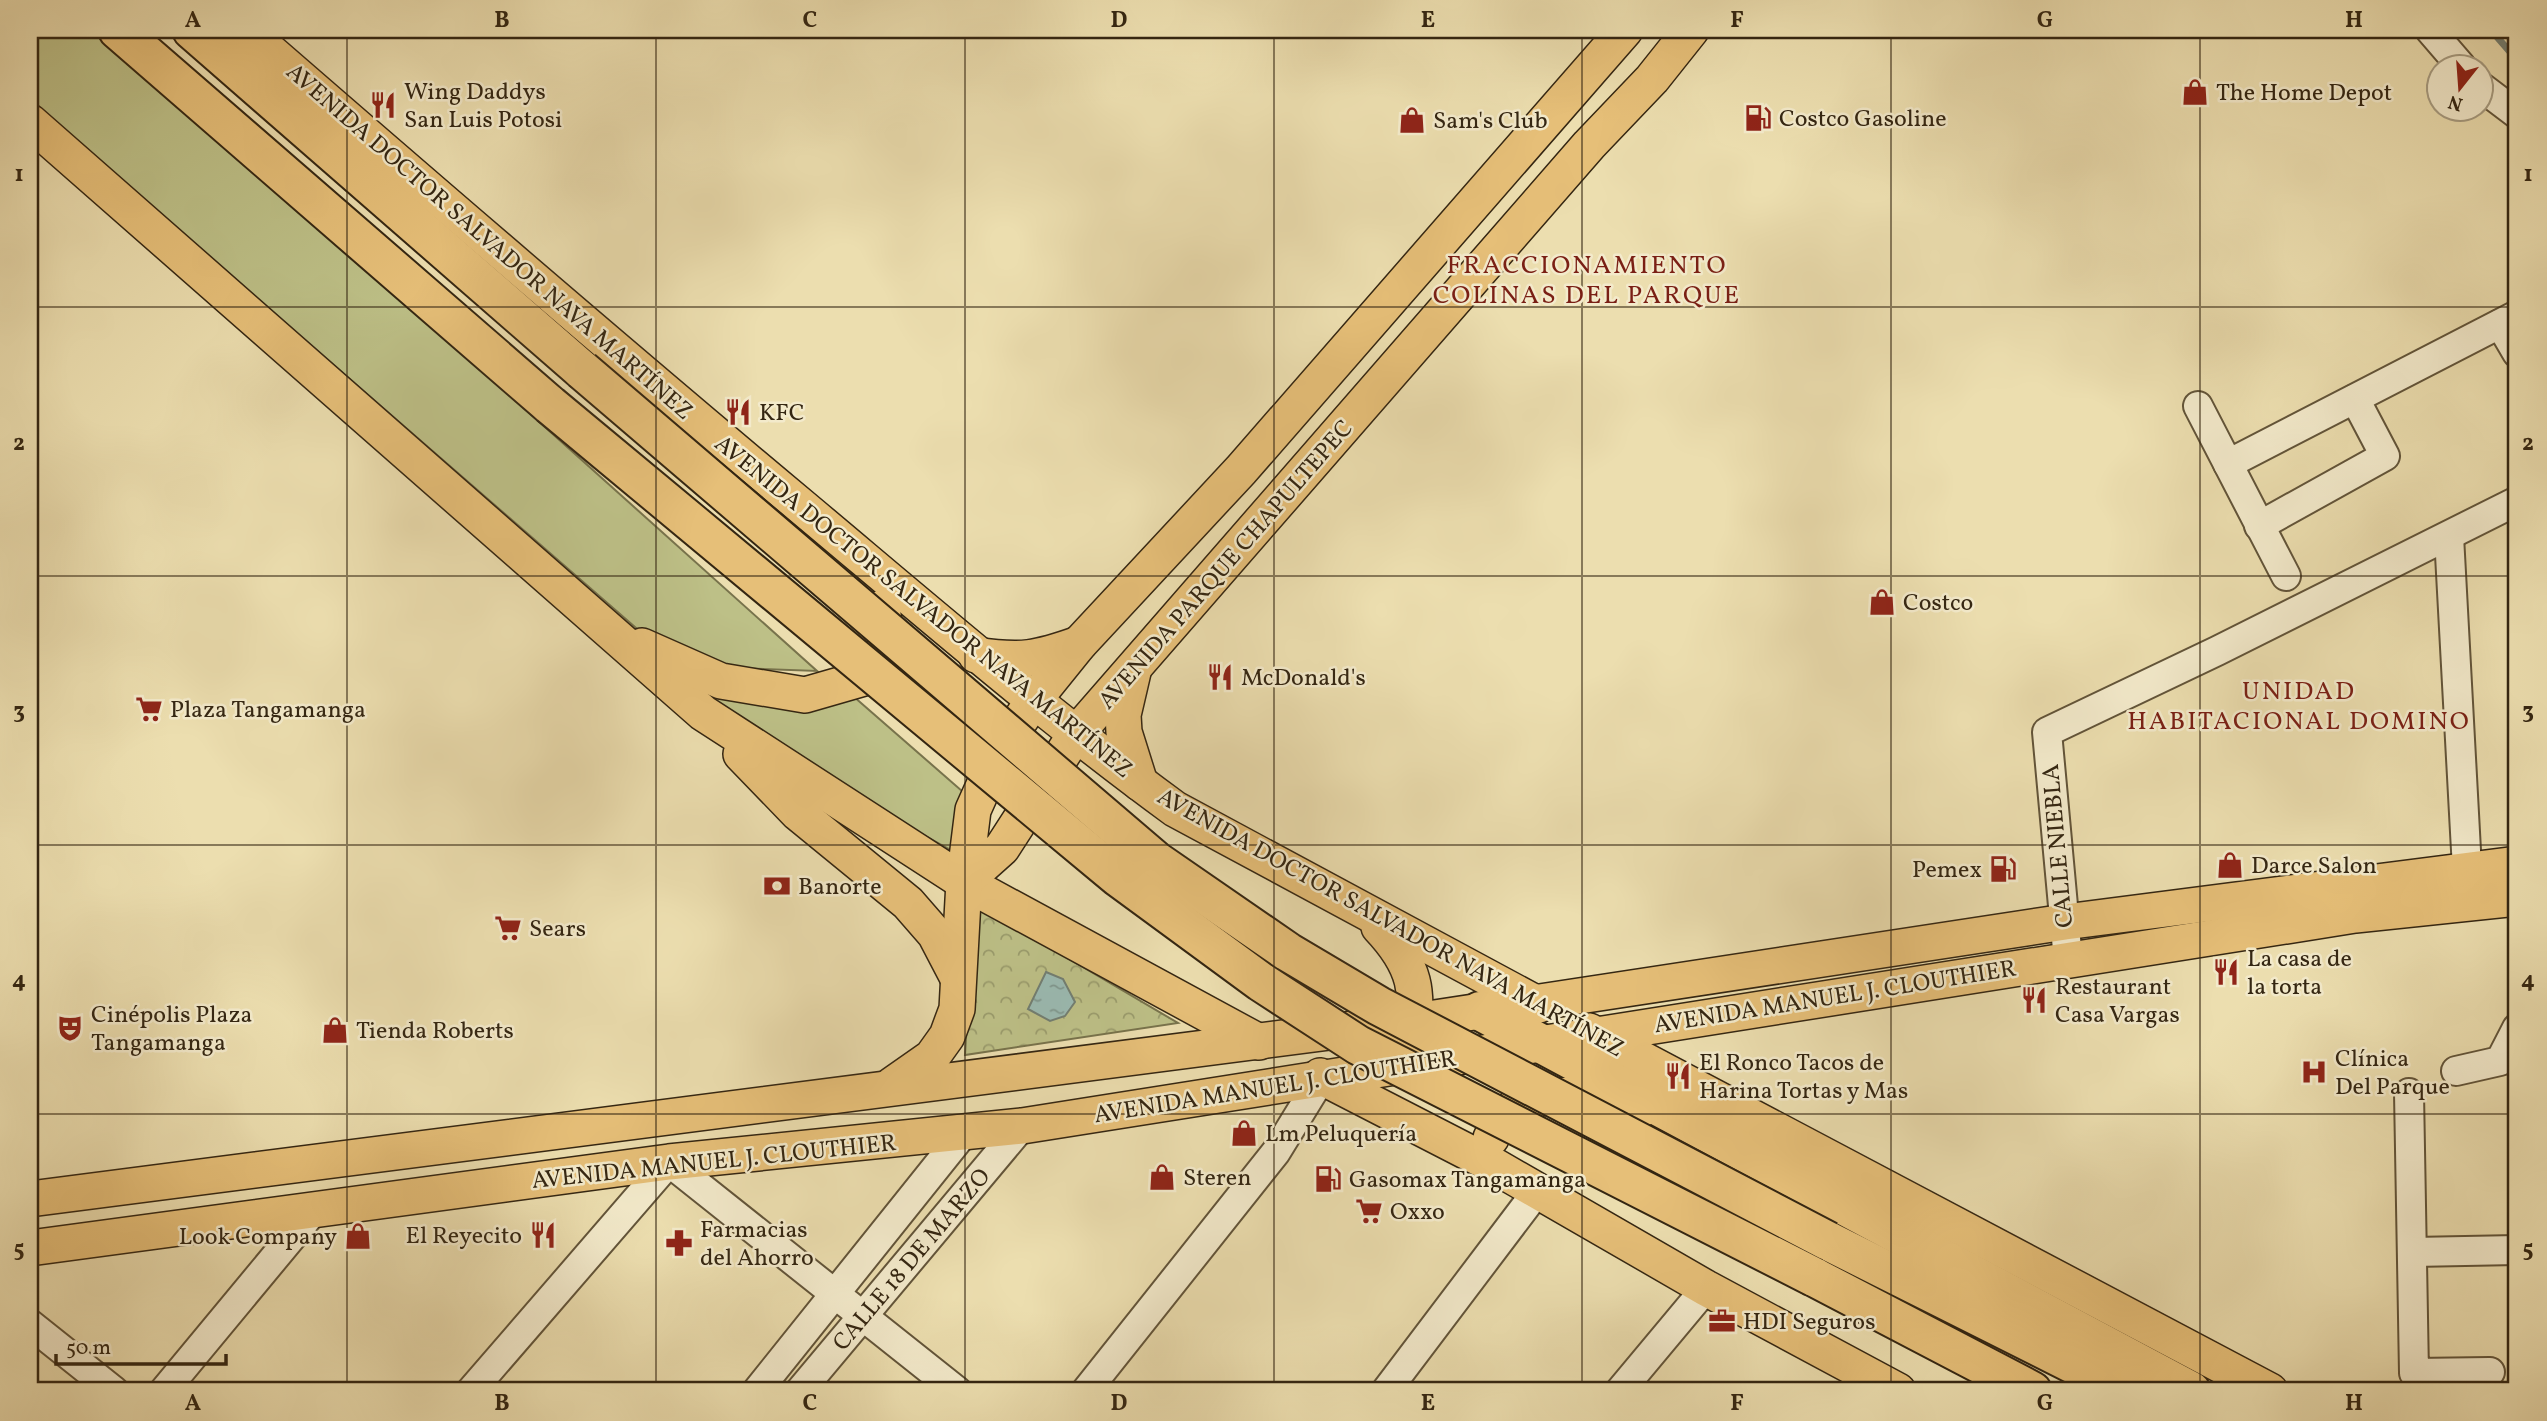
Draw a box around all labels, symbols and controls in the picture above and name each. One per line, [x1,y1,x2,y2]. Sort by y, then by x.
text: A [185,5,201,37]
text: B [494,5,510,37]
text: C [803,5,817,37]
text: D [1111,5,1128,37]
text: E [1421,5,1435,37]
text: F [1730,5,1744,37]
text: G [2037,5,2053,37]
text: H [2345,5,2363,37]
north arrow [2424,52,2494,122]
street label: AVENIDA DOCTOR SALVADOR NAVA MARTÍNEZ [278,56,700,429]
place label: Wing Daddys San Luis Potosi [404,76,562,138]
shop icon: The Home Depot [2180,77,2210,107]
place label: The Home Depot [2216,77,2392,111]
text: N [2445,88,2466,117]
restaurant icon: Wing Daddys San Luis Potosi [368,90,398,120]
fuel station icon: Costco Gasoline [1743,103,1773,133]
place label: Costco Gasoline [1779,103,1947,137]
shop icon: Sam's Club [1397,105,1427,135]
place label: Sam's Club [1433,105,1548,139]
text: 1 [14,159,24,191]
text: 1 [2523,159,2533,191]
district label: FRACCIONAMIENTO COLINAS DEL PARQUE [1433,248,1741,314]
restaurant icon: KFC [723,397,753,427]
place label: KFC [759,397,804,431]
street label: AVENIDA PARQUE CHAPULTEPEC [1091,413,1362,717]
text: 2 [13,428,25,460]
street label: AVENIDA DOCTOR SALVADOR NAVA MARTÍNEZ [706,428,1139,787]
text: 2 [2522,428,2534,460]
shop icon: Costco [1867,587,1897,617]
place label: Costco [1903,587,1973,621]
restaurant icon: McDonald's [1205,662,1235,692]
place label: McDonald's [1241,662,1366,696]
district label: UNIDAD HABITACIONAL DOMINO [2127,674,2471,740]
supermarket icon: Plaza Tangamanga [134,694,164,724]
place label: Plaza Tangamanga [170,694,366,728]
text: 3 [13,696,25,728]
text: 3 [2522,696,2534,728]
street label: CALLE NIEBLA [2035,762,2083,929]
street label: AVENIDA DOCTOR SALVADOR NAVA MARTÍNEZ [1150,781,1630,1067]
shop icon: Darce Salon [2215,850,2245,880]
place label: Darce Salon [2251,850,2377,884]
place label: Pemex [1912,854,1982,888]
fuel station icon: Pemex [1988,854,2018,884]
bank icon: Banorte [762,871,792,901]
place label: Banorte [798,871,882,905]
supermarket icon: Sears [493,913,523,943]
place label: Sears [529,913,586,947]
place label: La casa de la torta [2247,943,2352,1005]
street label: AVENIDA MANUEL J. CLOUTHIER [1652,953,2019,1043]
restaurant icon: La casa de la torta [2211,957,2241,987]
text: 4 [12,965,26,997]
text: 4 [2521,965,2535,997]
place label: Restaurant Casa Vargas [2055,971,2180,1033]
restaurant icon: Restaurant Casa Vargas [2019,985,2049,1015]
place label: Cinépolis Plaza Tangamanga [91,999,252,1061]
theatre icon: Cinépolis Plaza Tangamanga [55,1013,85,1043]
shop icon: Tienda Roberts [320,1015,350,1045]
place label: Tienda Roberts [356,1015,514,1049]
street label: AVENIDA MANUEL J. CLOUTHIER [1092,1043,1459,1133]
place label: Clínica Del Parque [2335,1043,2450,1105]
place label: El Ronco Tacos de Harina Tortas y Mas [1699,1047,1908,1109]
hospital icon: Clínica Del Parque [2299,1057,2329,1087]
restaurant icon: El Ronco Tacos de Harina Tortas y Mas [1663,1061,1693,1091]
shop icon: Lm Peluquería [1229,1118,1259,1148]
place label: Lm Peluquería [1265,1118,1417,1152]
street label: AVENIDA MANUEL J. CLOUTHIER [530,1127,898,1199]
street label: CALLE 18 DE MARZO [826,1161,999,1359]
shop icon: Steren [1147,1162,1177,1192]
place label: Steren [1183,1162,1252,1196]
fuel station icon: Gasomax Tangamanga [1313,1164,1343,1194]
place label: Gasomax Tangamanga [1349,1164,1586,1198]
supermarket icon: Oxxo [1354,1196,1384,1226]
place label: Oxxo [1390,1196,1445,1230]
place label: Farmacias del Ahorro [700,1214,814,1276]
place label: El Reyecito [406,1220,522,1254]
restaurant icon: El Reyecito [528,1220,558,1250]
place label: Look Company [179,1221,337,1255]
shop icon: Look Company [343,1221,373,1251]
pharmacy icon: Farmacias del Ahorro [664,1228,694,1258]
text: 5 [13,1234,25,1266]
text: 5 [2522,1234,2534,1266]
office icon: HDI Seguros [1707,1306,1737,1336]
place label: HDI Seguros [1743,1306,1875,1340]
scale bar [56,1323,226,1367]
text: 50 m [66,1334,111,1363]
text: A [185,1388,201,1420]
text: B [494,1388,510,1420]
text: C [803,1388,817,1420]
text: D [1111,1388,1128,1420]
text: E [1421,1388,1435,1420]
text: F [1730,1388,1744,1420]
text: G [2037,1388,2053,1420]
text: H [2345,1388,2363,1420]

